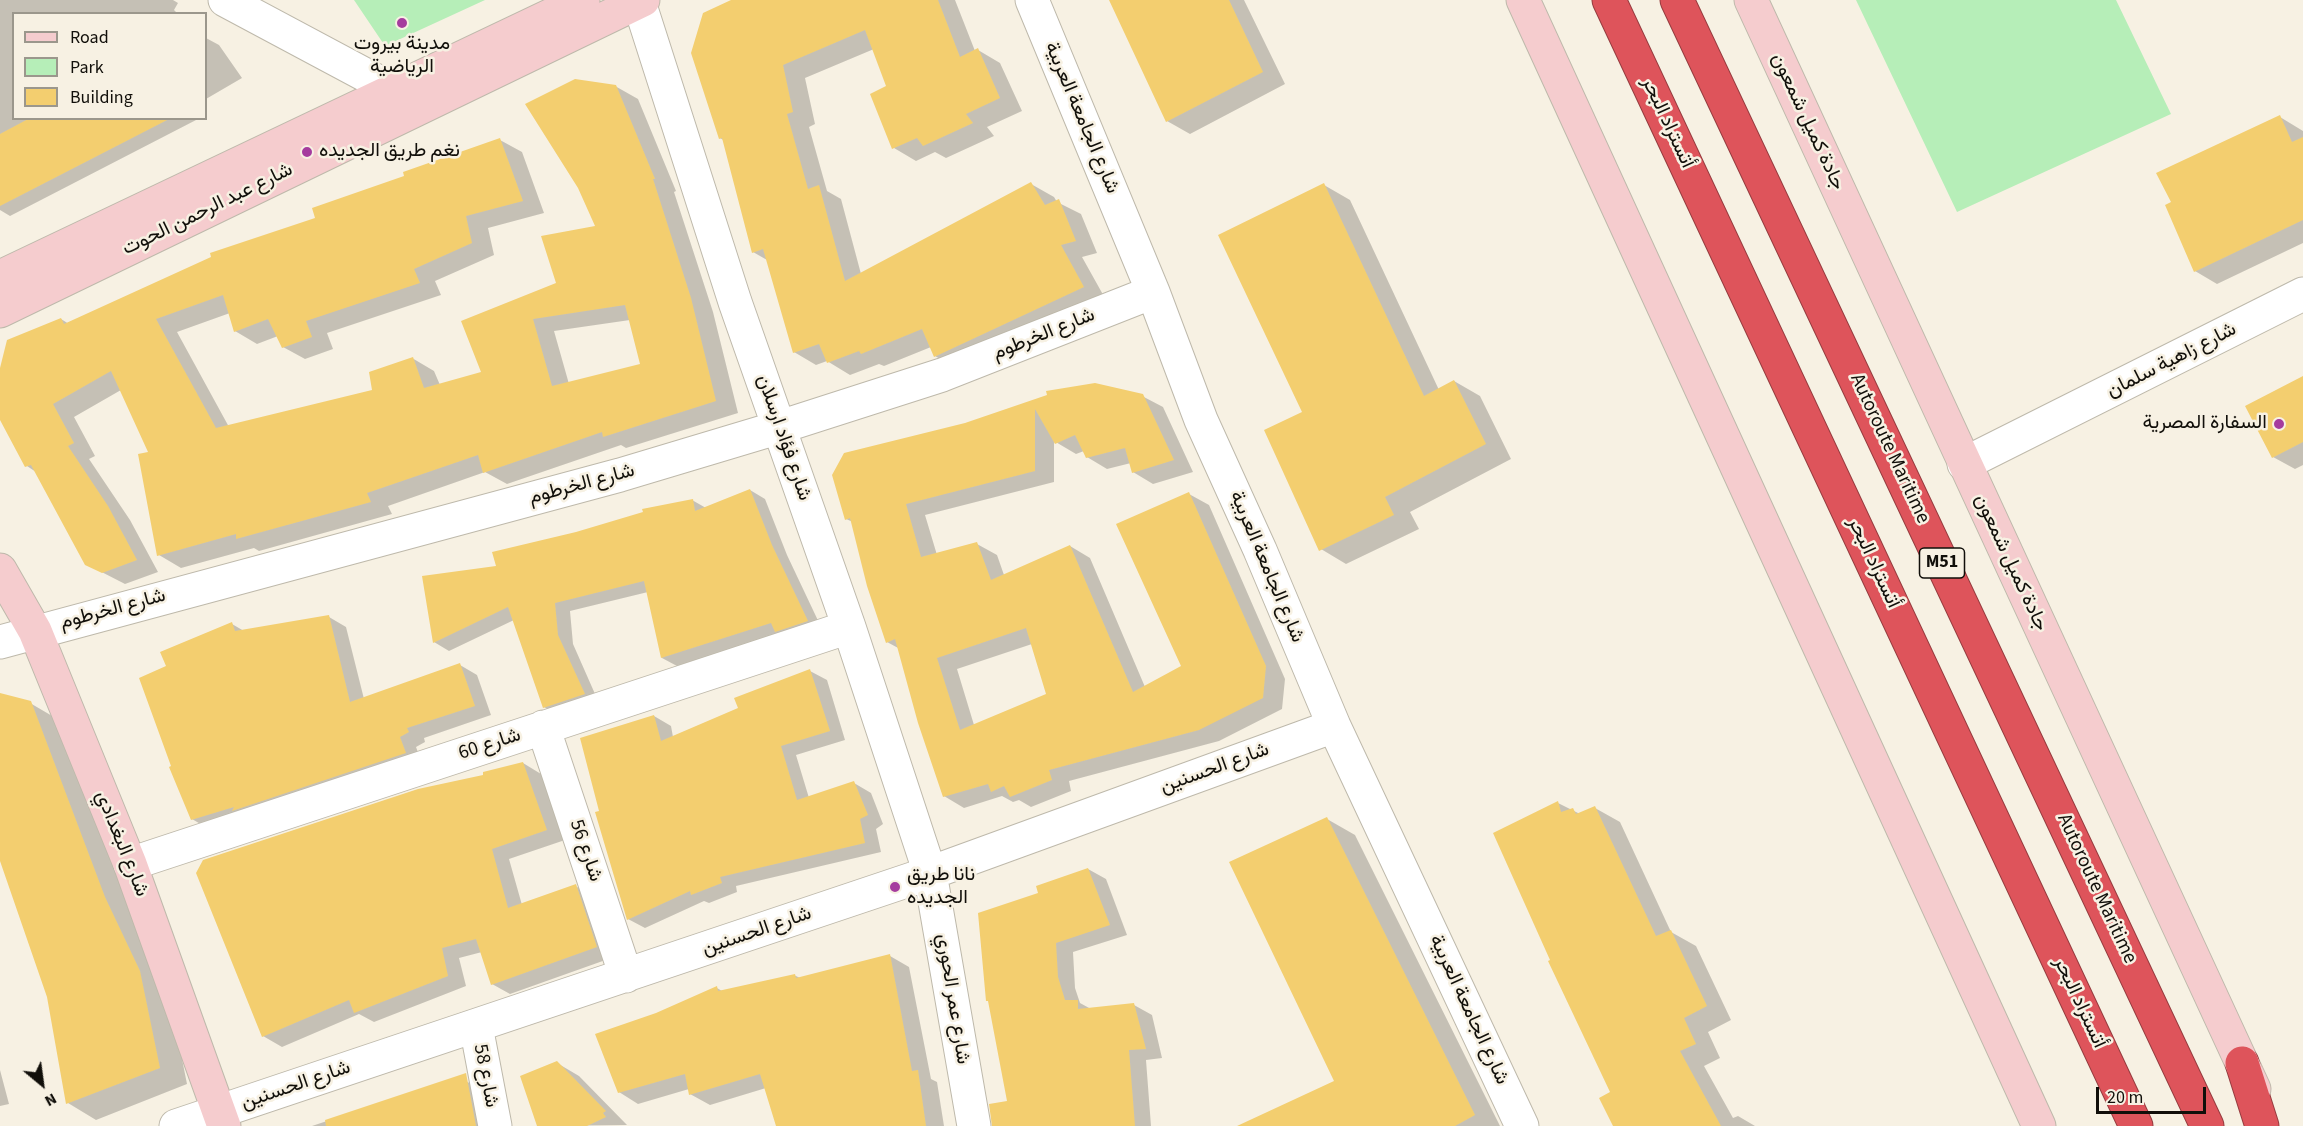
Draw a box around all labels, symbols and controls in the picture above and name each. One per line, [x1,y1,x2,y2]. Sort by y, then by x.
legend [12,12,207,120]
marker: مدينة بيروت الرياضية [395,16,409,30]
text: Road [70,25,109,50]
place label: مدينة بيروت الرياضية [354,33,450,80]
street label: شارع الجامعة العربية [1038,38,1124,198]
street label: جادة كميل شمعون [1765,50,1849,194]
text: Park [70,55,104,80]
street label: أتستراد البحر [1635,73,1699,173]
text: Building [70,85,133,110]
place label: نغم طريق الجديده [319,140,460,164]
marker: نغم طريق الجديده [300,145,314,159]
street label: شارع عبد الرحمن الحوت [119,158,297,262]
street label: شارع الخرطوم [989,304,1099,366]
street label: شارع زاهية سلمان [2103,318,2241,404]
street label: Autoroute Maritime [1844,370,1934,528]
street label: شارع فؤاد ارسلان [750,372,816,504]
place label: السفارة المصرية [2143,412,2267,436]
marker: السفارة المصرية [2272,417,2286,431]
street label: شارع الخرطوم [527,459,637,511]
street label: شارع الجامعة العربية [1223,487,1309,647]
street label: جادة كميل شمعون [1968,491,2052,635]
street label: أتستراد البحر [1841,513,1905,613]
road number: M51 [1920,548,1964,578]
street label: شارع الخرطوم [58,584,168,636]
street label: شارع 60 [456,724,524,766]
street label: شارع الحسنين [1157,738,1273,800]
street label: شارع البغدادي [89,788,153,900]
street label: Autoroute Maritime [2051,810,2141,968]
street label: شارع 56 [563,817,607,885]
place label: نانا طريق الجديده [907,864,975,911]
marker: نانا طريق الجديده [888,880,902,894]
street label: شارع الحسنين [699,902,815,962]
street label: شارع الجامعة العربية [1423,931,1513,1089]
street label: شارع عمر الحوري [930,932,974,1066]
street label: أتستراد البحر [2047,953,2111,1053]
street label: شارع 58 [467,1042,503,1110]
north arrow [12,1054,72,1114]
street label: شارع الحسنين [238,1056,354,1116]
scale bar [2099,1075,2208,1113]
text: 20 m [2107,1085,2143,1110]
text: N [41,1088,61,1112]

